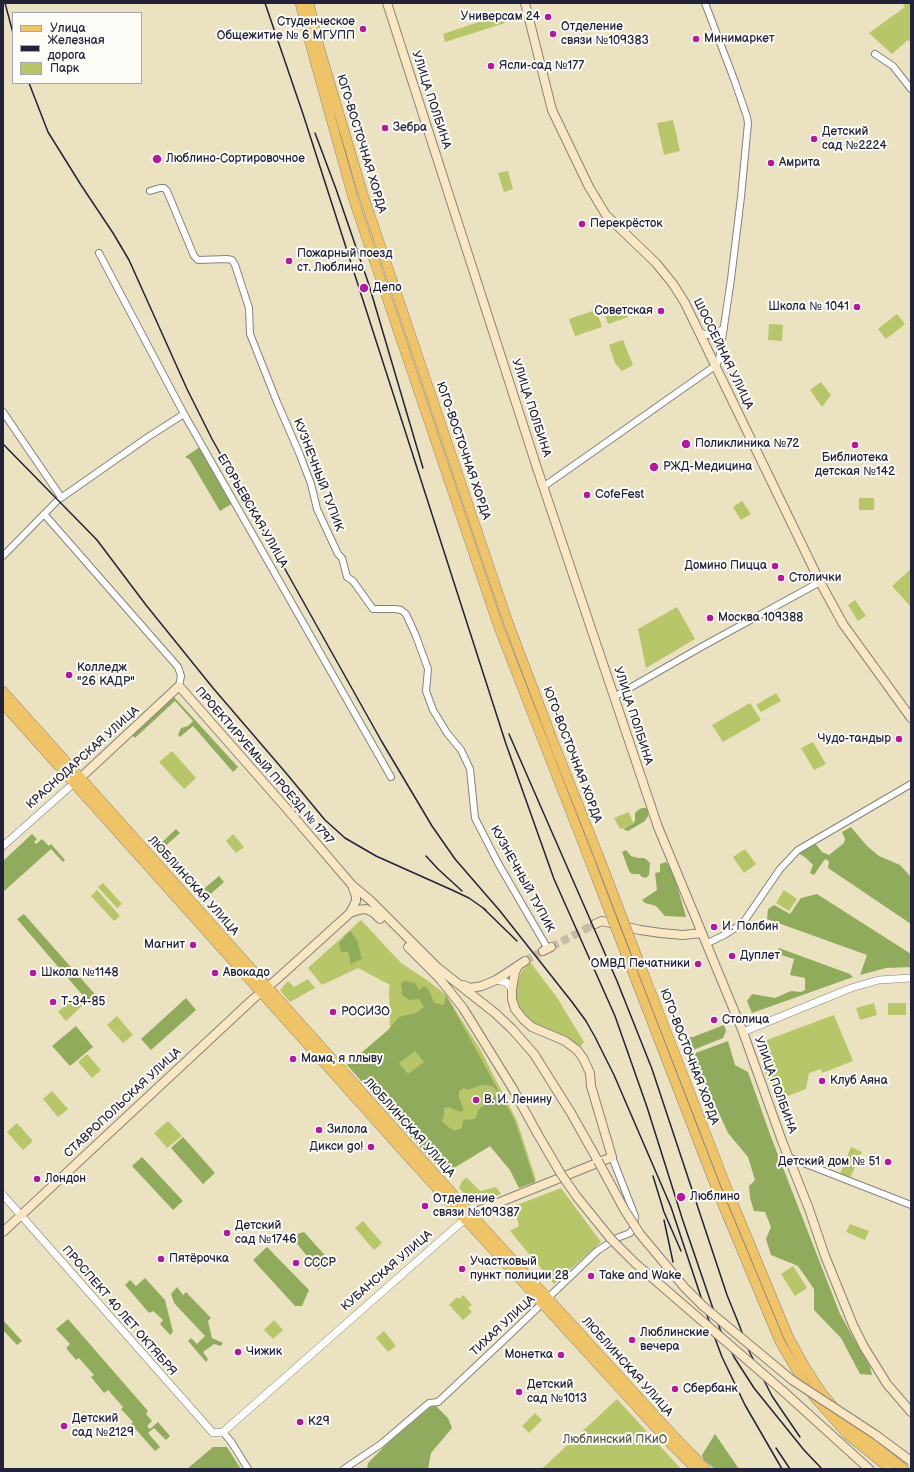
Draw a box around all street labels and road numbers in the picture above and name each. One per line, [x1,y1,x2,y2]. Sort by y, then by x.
street label: УЛИЦА ПОЛБИНА [408,49,454,151]
street label: ЮГО-ВОСТОЧНАЯ ХОРДА [333,73,389,215]
street label: ШОССЕЙНАЯ УЛИЦА [690,296,756,412]
street label: УЛИЦА ПОЛБИНА [508,357,554,459]
street label: ЮГО-ВОСТОЧНАЯ ХОРДА [433,380,493,522]
street label: КУЗНЕЧНЫЙ ТУПИК [290,417,346,533]
street label: ЕГОРЬЕВСКАЯ УЛИЦА [214,452,290,570]
street label: УЛИЦА ПОЛБИНА [610,665,656,767]
street label: ПРОЕКТИРУЕМЫЙ ПРОЕЗД № 1797 [192,684,336,848]
street label: ЮГО-ВОСТОЧНАЯ ХОРДА [539,685,605,825]
street label: КРАСНОДАРСКАЯ УЛИЦА [24,704,142,812]
street label: КУЗНЕЧНЫЙ ТУПИК [487,823,557,935]
street label: ЛЮБЛИНСКАЯ УЛИЦА [145,833,241,939]
street label: ЮГО-ВОСТОЧНАЯ ХОРДА [656,987,722,1127]
street label: УЛИЦА ПОЛБИНА [751,1034,799,1136]
street label: СТАВРОПОЛЬСКАЯ УЛИЦА [62,1045,184,1161]
street label: ЛЮБЛИНСКАЯ УЛИЦА [361,1075,457,1181]
street label: КУБАНСКАЯ УЛИЦА [339,1228,435,1314]
street label: ПРОСПЕКТ 40 ЛЕТ ОКТЯБРЯ [59,1243,179,1379]
street label: ТИХАЯ УЛИЦА [468,1292,538,1360]
street label: ЛЮБЛИНСКАЯ УЛИЦА [579,1314,675,1420]

